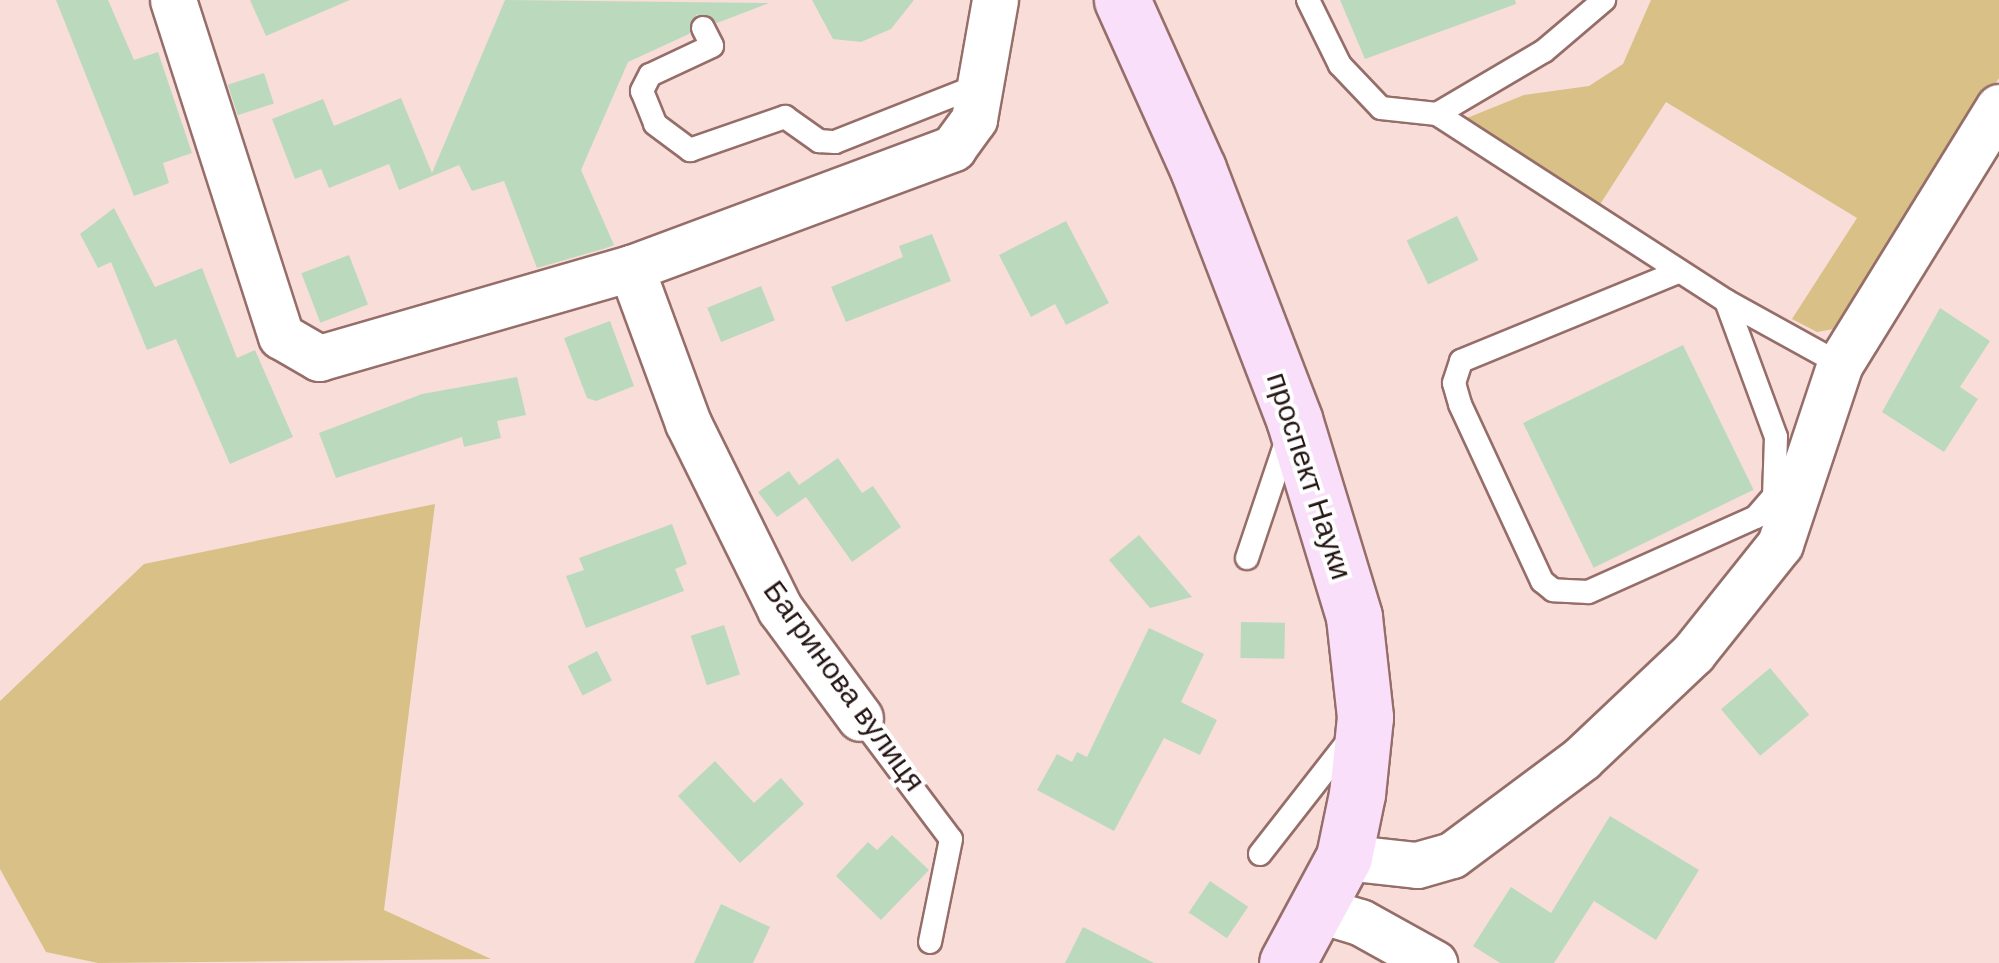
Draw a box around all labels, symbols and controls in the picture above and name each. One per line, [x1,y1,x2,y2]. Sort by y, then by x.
street label: проспект Науки [1259,368,1359,584]
street label: Багринова вулиця [755,574,933,798]

